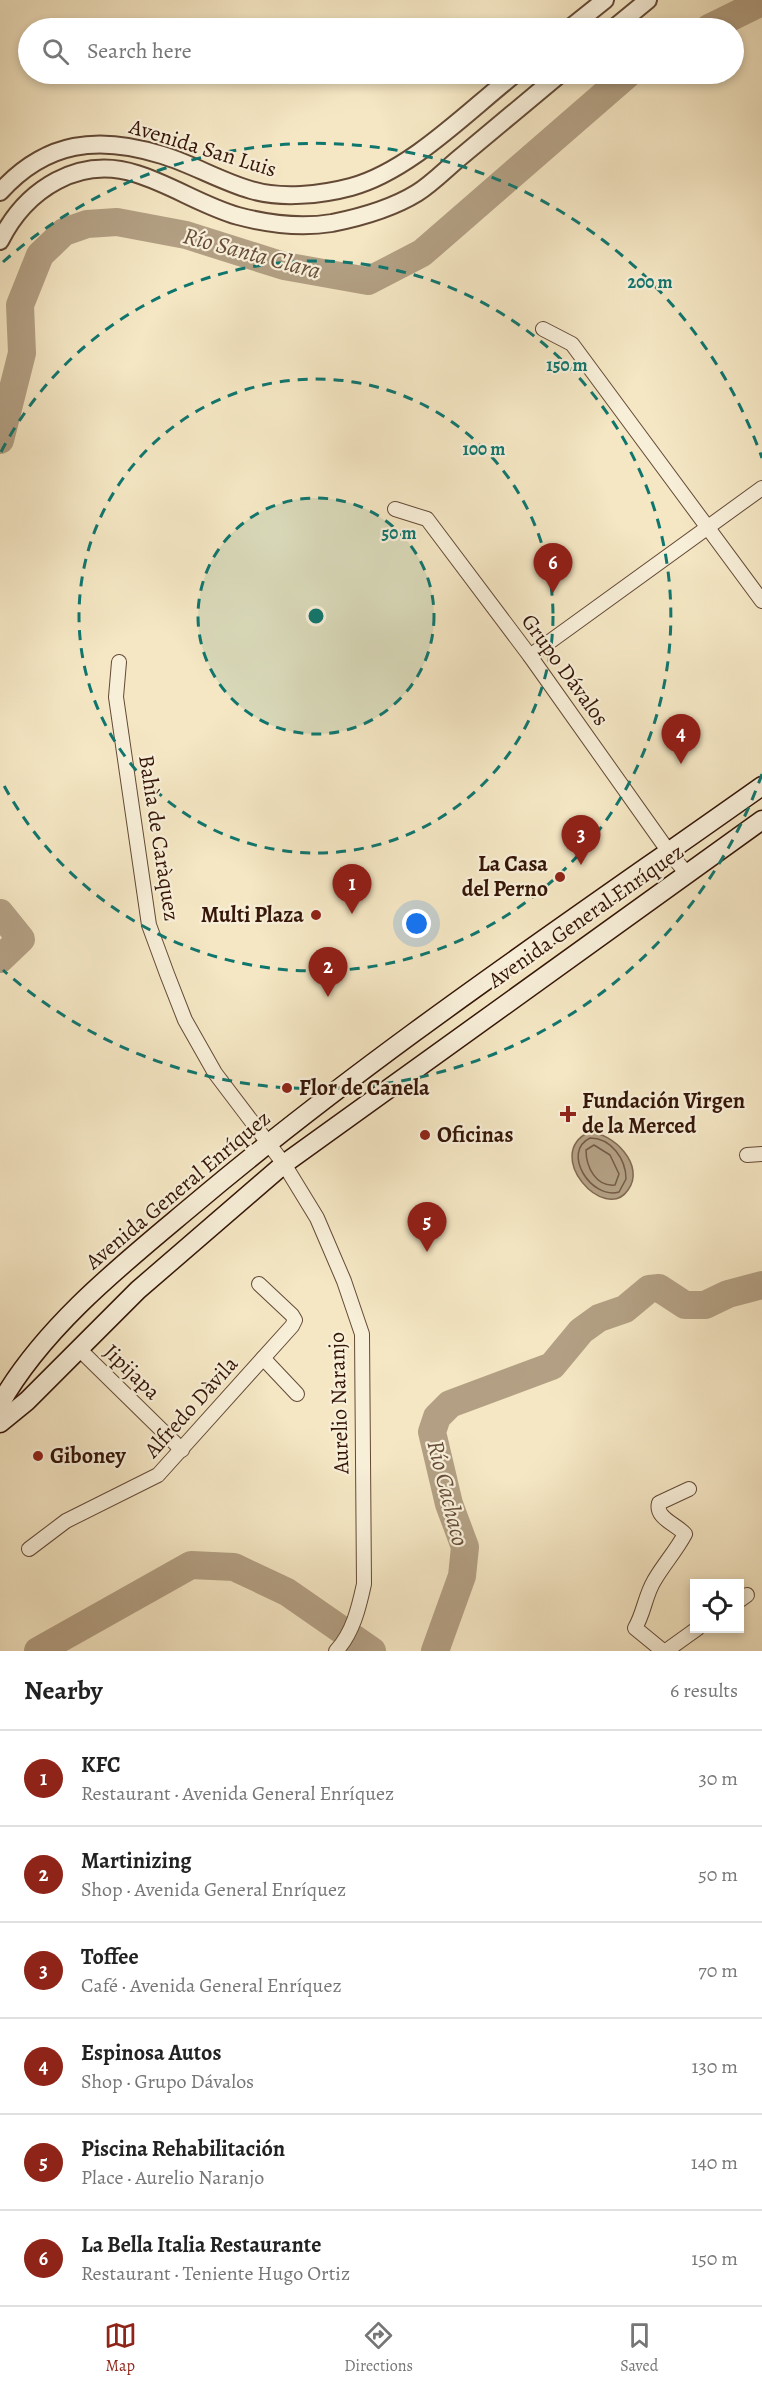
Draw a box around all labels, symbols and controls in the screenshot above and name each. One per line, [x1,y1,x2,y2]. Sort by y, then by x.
search box [18,18,744,84]
icon: search [39,35,72,68]
text: Search here [87,36,192,66]
street label: Avenida San Luis [125,111,280,185]
water label: Río Santa Clara [180,219,324,287]
text: 200 m [627,270,673,294]
text: 150 m [546,353,588,377]
text: 100 m [463,437,505,461]
text: 50 m [382,521,416,545]
pin: 6 [534,544,572,593]
centre of rings [306,606,326,626]
street label: Grupo Dávalos [514,608,616,732]
pin: 4 [662,714,700,764]
street label: Bahìa de Caràquez [131,753,187,923]
pin: 3 [562,816,600,865]
street label: Avenida General Enríquez [481,837,690,996]
place label: La Casa del Perno [462,849,548,904]
pin: 1 [332,864,372,914]
marker: La Casa del Perno [553,870,567,884]
place label: Multi Plaza [201,900,304,930]
marker: Multi Plaza [309,908,323,922]
your location [402,909,431,938]
pin: 2 [308,948,348,997]
place label: Flor de Canela [299,1073,430,1103]
marker: Flor de Canela [280,1081,294,1095]
place label: Fundación Virgen de la Merced [582,1086,745,1141]
street label: Avenida General Enríquez [78,1104,277,1277]
marker: Fundación Virgen de la Merced [559,1105,577,1123]
place label: Oficinas [437,1120,513,1150]
marker: Oficinas [418,1128,432,1142]
pin: 5 [408,1202,446,1252]
street label: Aurelio Naranjo [322,1332,357,1475]
street label: Jipijapa [97,1337,168,1407]
street label: Alfredo Dàvila [137,1349,245,1465]
water label: Río Cachaco [419,1437,477,1549]
place label: Giboney [50,1441,127,1471]
marker: Giboney [31,1449,45,1463]
map controls [690,1579,744,1633]
button: locate [690,1579,744,1633]
text: Nearby [24,1673,103,1708]
text: 6 results [670,1677,738,1704]
text: KFC [81,1750,120,1780]
text: 1 [40,1765,47,1792]
text: 30 m [698,1765,738,1792]
text: Restaurant · Avenida General Enríquez [81,1780,394,1807]
text: Martinizing [81,1846,192,1876]
text: 2 [39,1861,48,1888]
text: 50 m [698,1861,738,1888]
text: Shop · Avenida General Enríquez [81,1876,346,1903]
text: Toffee [81,1942,139,1972]
text: 3 [39,1957,48,1984]
text: 70 m [698,1957,738,1984]
text: Café · Avenida General Enríquez [81,1972,342,1999]
text: Espinosa Autos [81,2038,221,2068]
text: 4 [39,2053,48,2080]
text: 130 m [692,2053,738,2080]
text: Shop · Grupo Dávalos [81,2068,254,2095]
text: Piscina Rehabilitación [81,2134,285,2164]
text: 5 [39,2149,48,2176]
text: 140 m [691,2149,738,2176]
text: Place · Aurelio Naranjo [81,2164,264,2191]
text: La Bella Italia Restaurante [81,2230,321,2260]
text: 6 [39,2245,48,2272]
text: 150 m [691,2245,738,2272]
text: Restaurant · Teniente Hugo Ortiz [81,2260,350,2287]
tab: Map [104,2319,137,2377]
tab: Directions [344,2319,413,2377]
tab: Saved [620,2319,658,2377]

